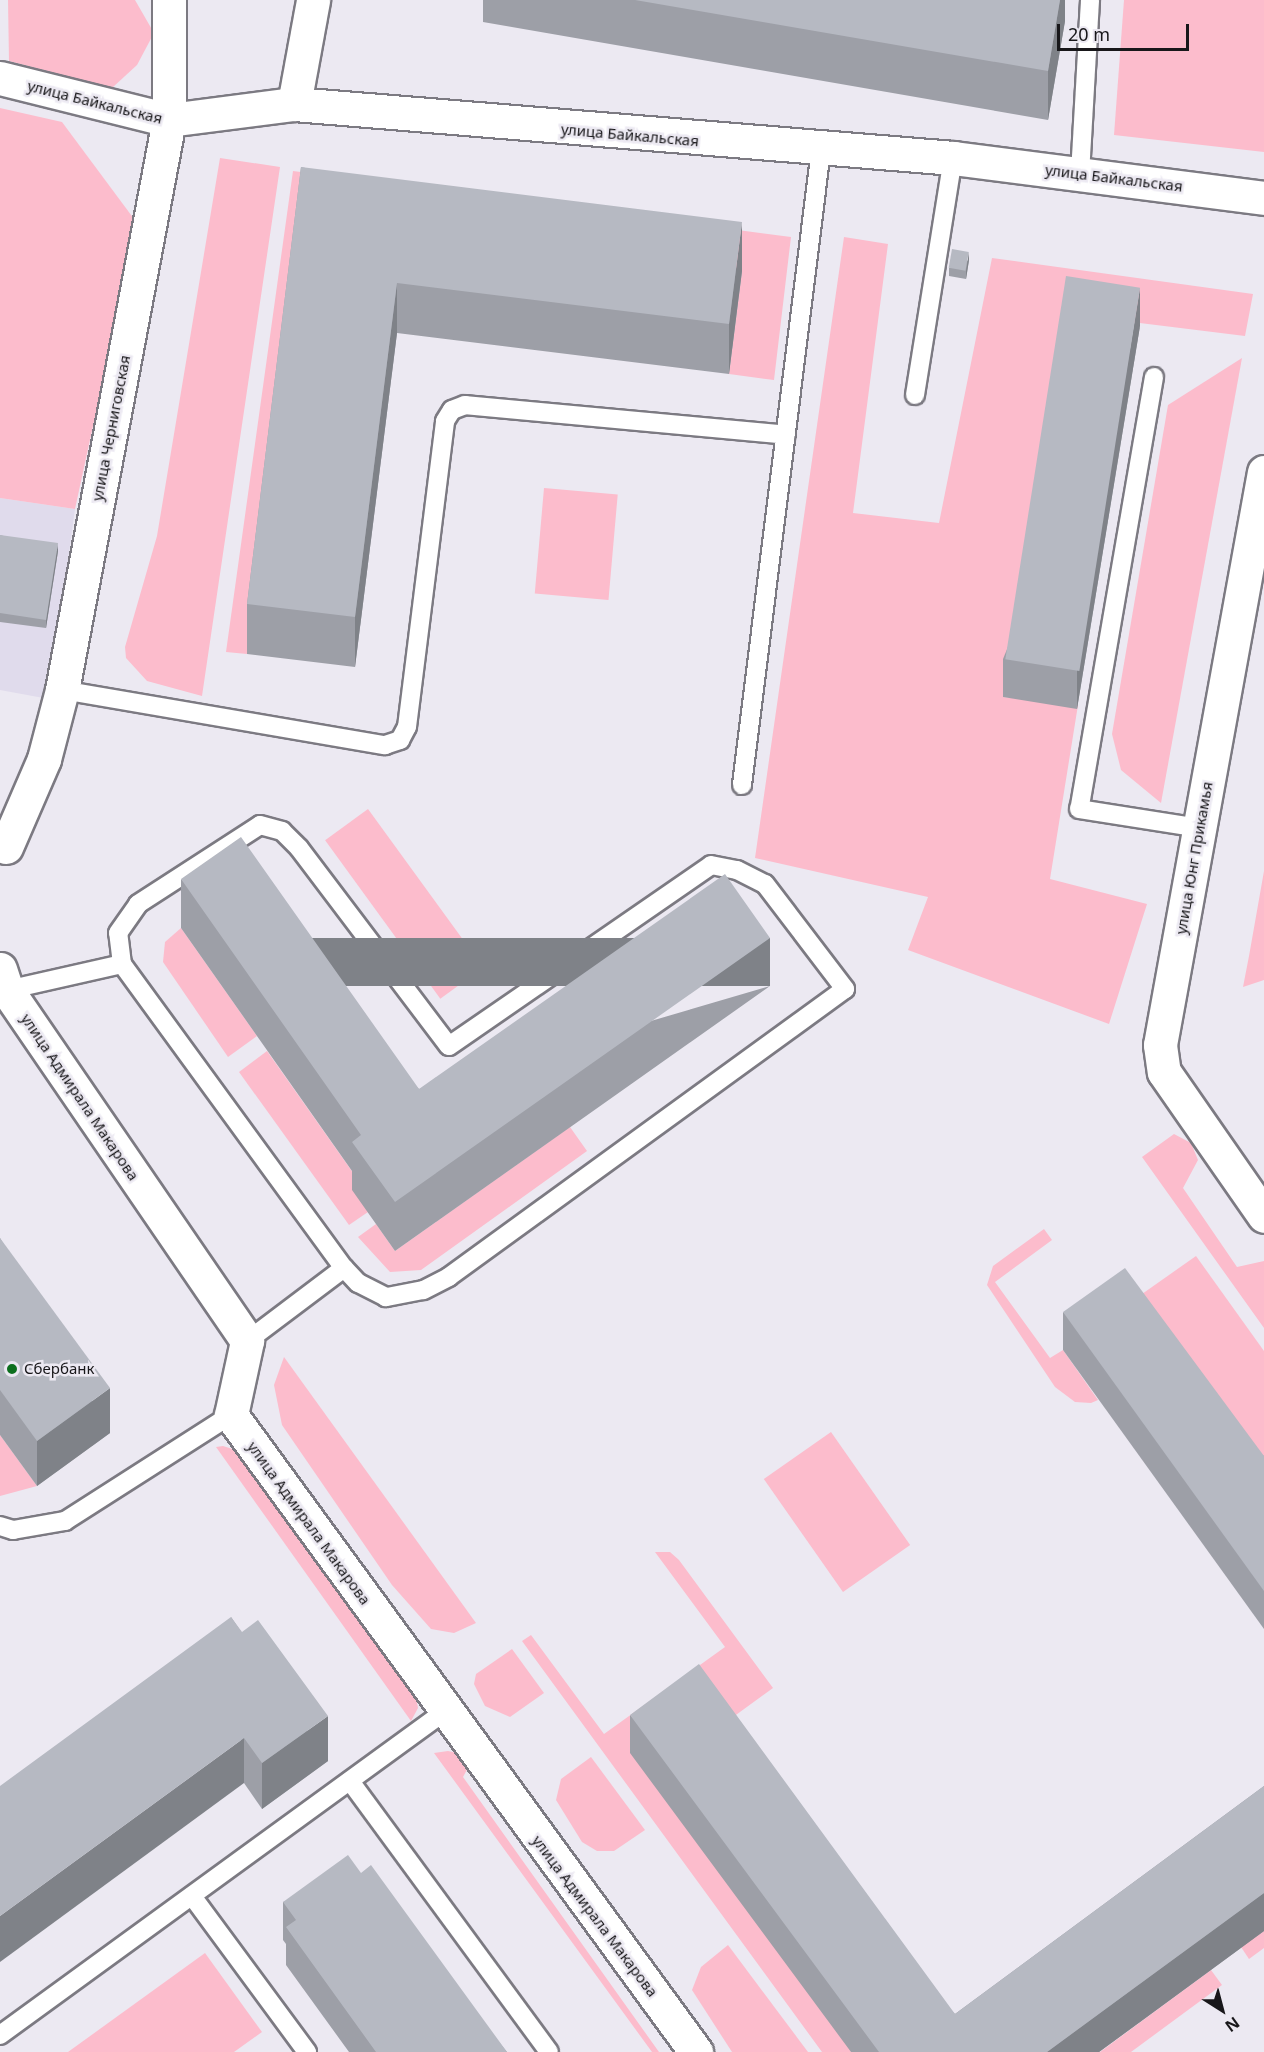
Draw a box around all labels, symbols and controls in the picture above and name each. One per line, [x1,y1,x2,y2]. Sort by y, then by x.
scale bar [1060,12,1192,50]
text: 20 m [1068,22,1110,46]
street label: улица Байкальская [26,77,164,127]
street label: улица Байкальская [560,120,700,150]
street label: улица Байкальская [1044,161,1184,195]
street label: улица Черниговская [88,354,134,502]
street label: улица Юнг Прикамья [1172,780,1216,936]
street label: улица Адмирала Макарова [17,1010,143,1184]
place label: Сбербанк [24,1360,94,1378]
marker: Сбербанк [5,1362,19,1376]
street label: улица Адмирала Макарова [244,1438,374,1608]
street label: улица Адмирала Макарова [528,1832,662,2000]
north arrow [1192,1980,1252,2040]
text: N [1221,2012,1244,2037]

